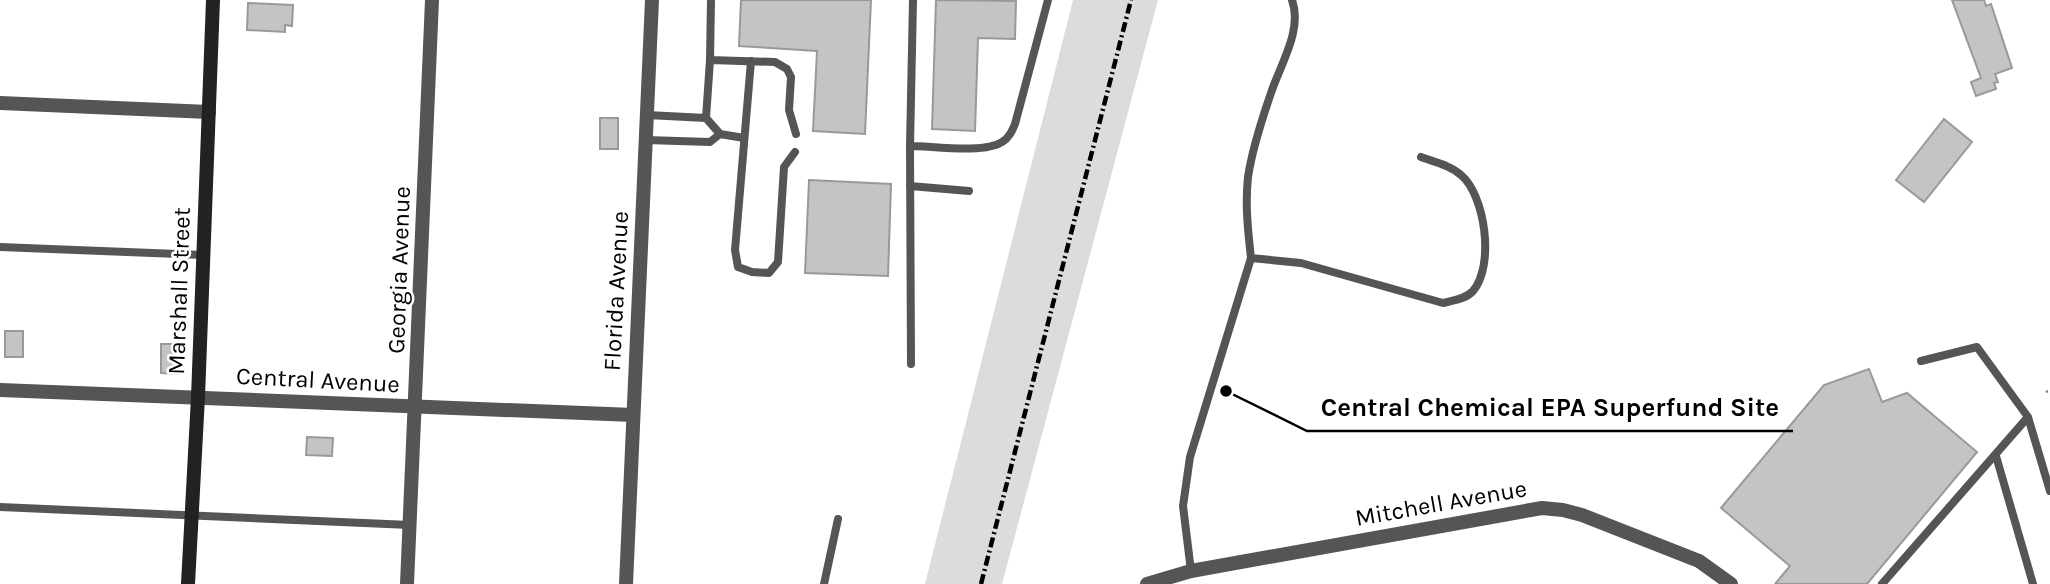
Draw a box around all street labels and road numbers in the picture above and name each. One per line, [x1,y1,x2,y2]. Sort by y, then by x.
street label: Georgia Avenue [382,186,416,354]
street label: Marshall Street [162,207,196,375]
street label: Florida Avenue [598,210,634,372]
street label: Central Avenue [235,362,401,398]
street label: Mitchell Avenue [1353,474,1529,532]

